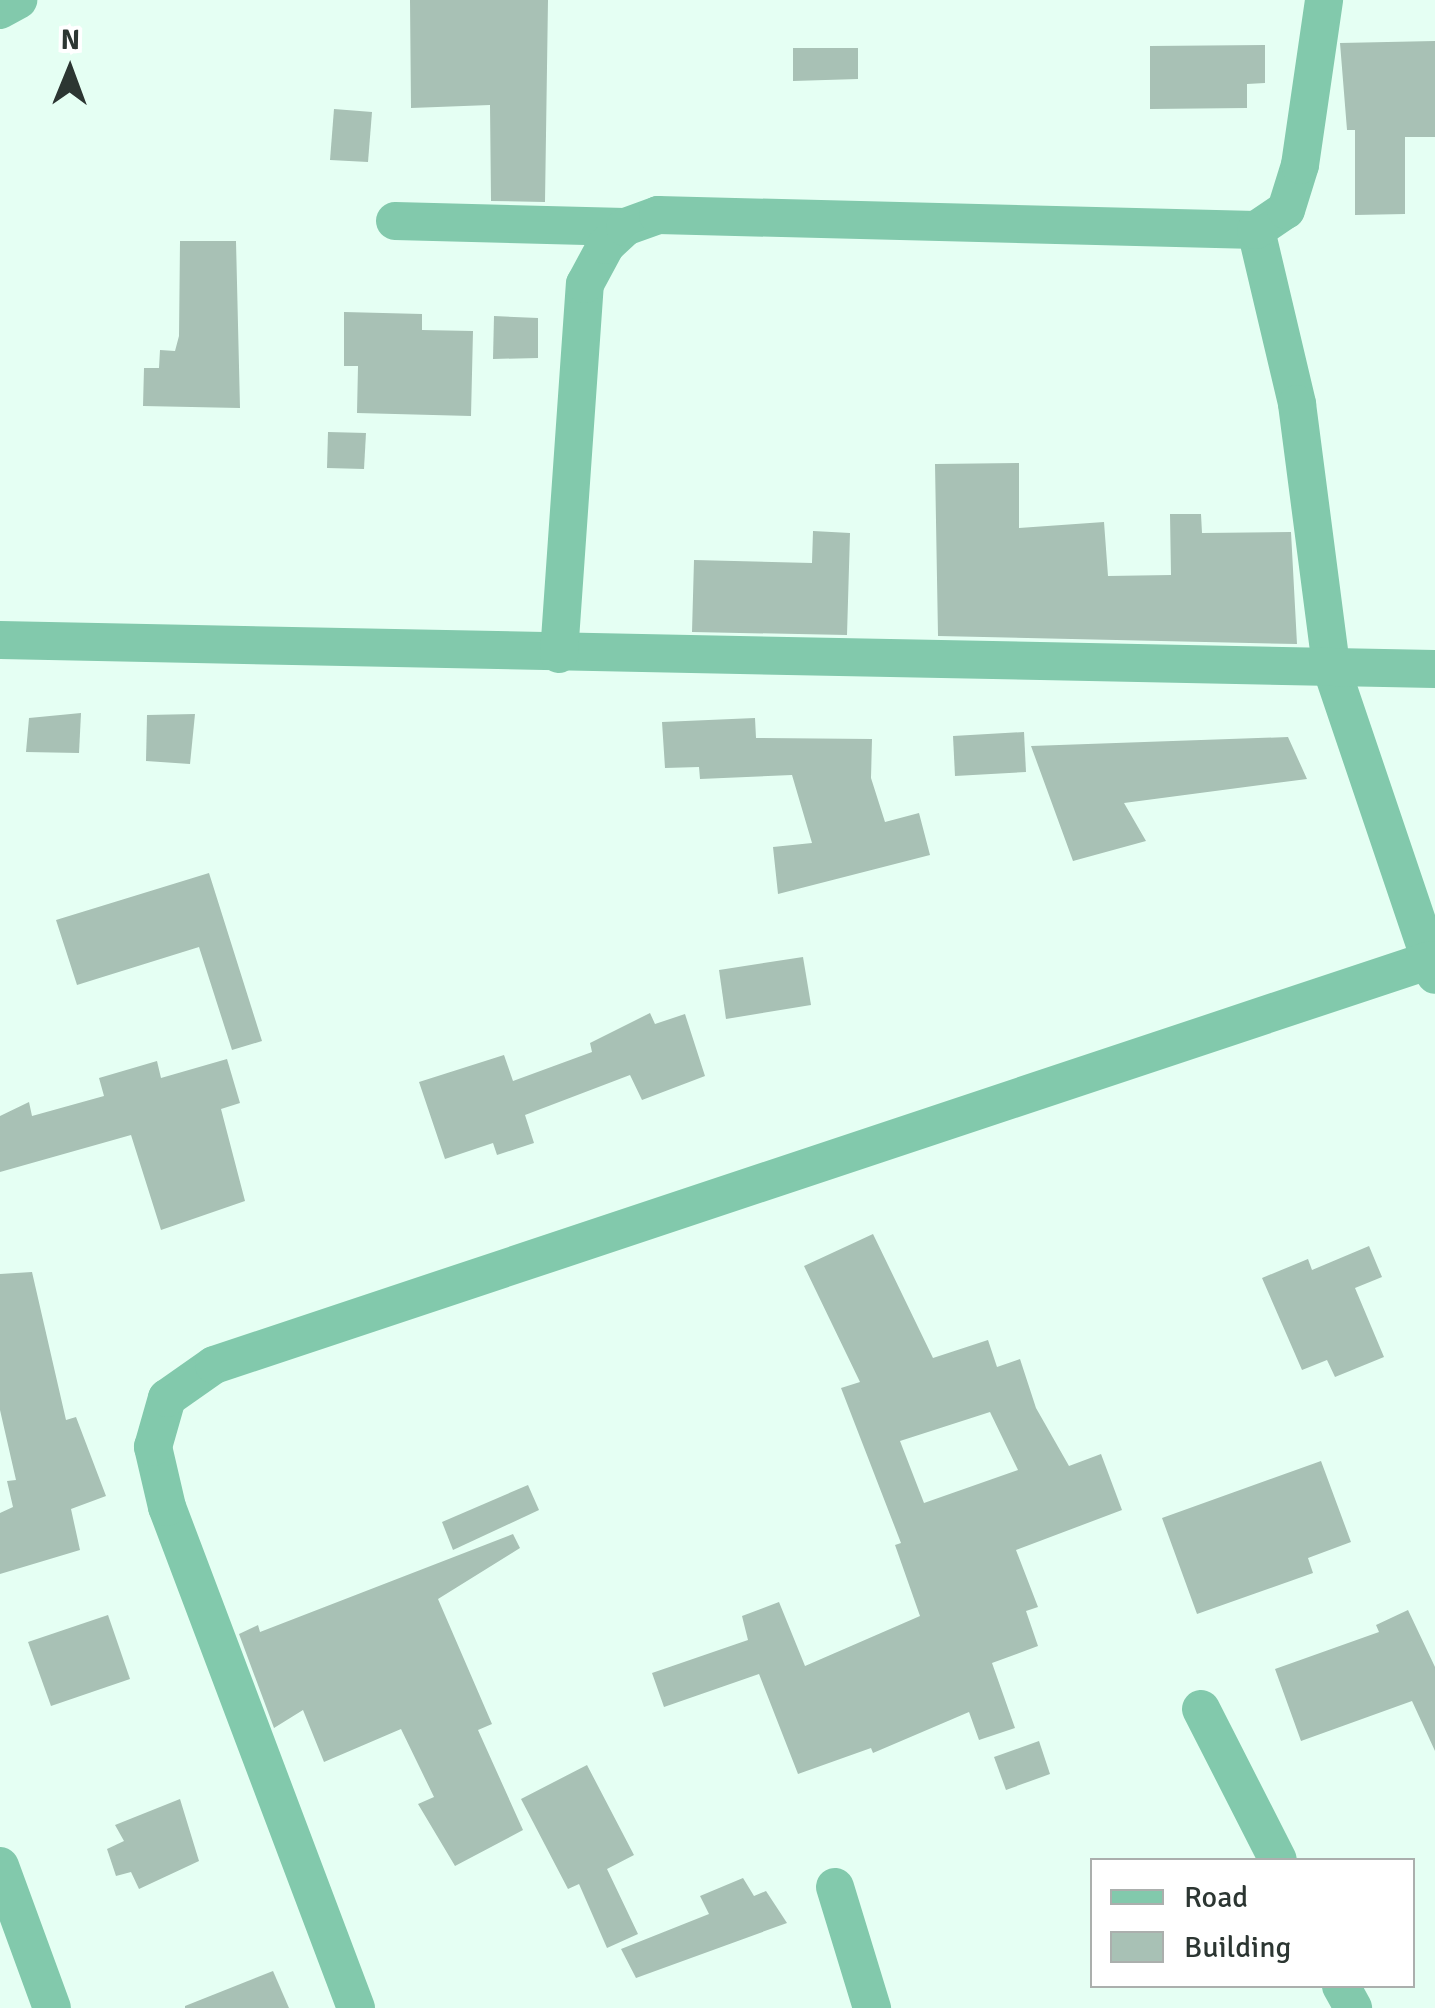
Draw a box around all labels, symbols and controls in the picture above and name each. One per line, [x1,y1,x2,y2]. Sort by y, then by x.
north arrow [20,20,120,120]
text: N [60,23,81,57]
legend [1090,1858,1415,1988]
text: Road [1184,1879,1248,1916]
text: Building [1184,1929,1291,1966]

